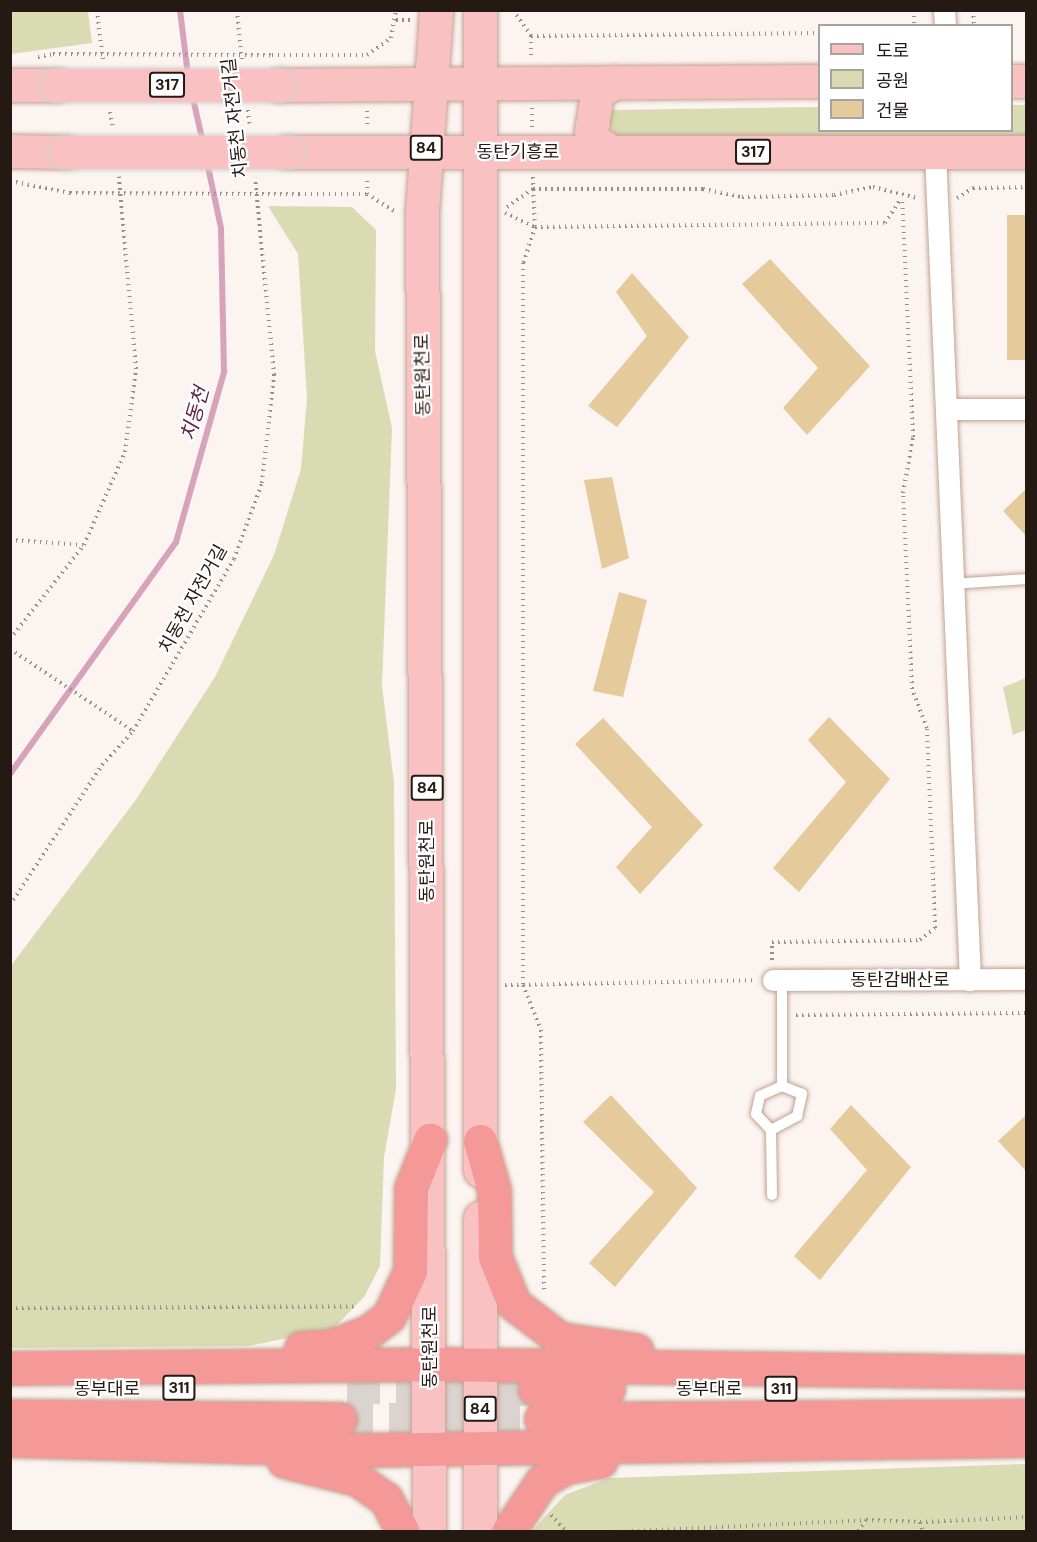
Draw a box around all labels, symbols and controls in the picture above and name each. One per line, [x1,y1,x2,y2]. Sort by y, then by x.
legend [818,24,1013,132]
text: 도로 [876,39,909,63]
street label: 치동천 자전거길 [218,57,252,179]
text: 공원 [876,69,909,93]
road number: 317 [149,72,185,98]
text: 건물 [876,99,909,123]
road number: 84 [410,135,442,161]
road number: 317 [735,139,771,165]
street label: 동탄기흥로 [477,141,559,163]
street label: 동탄원천로 [411,333,435,417]
water label: 치동천 [176,384,214,444]
street label: 치동천 자전거길 [154,541,232,657]
road number: 84 [410,775,444,801]
street label: 동탄원천로 [416,820,438,902]
street label: 동탄감배산로 [850,969,950,991]
street label: 동탄원천로 [419,1306,441,1388]
road number: 311 [161,1375,197,1401]
road number: 311 [763,1376,799,1402]
street label: 동부대로 [74,1378,140,1400]
street label: 동부대로 [676,1378,742,1400]
road number: 84 [464,1396,496,1422]

